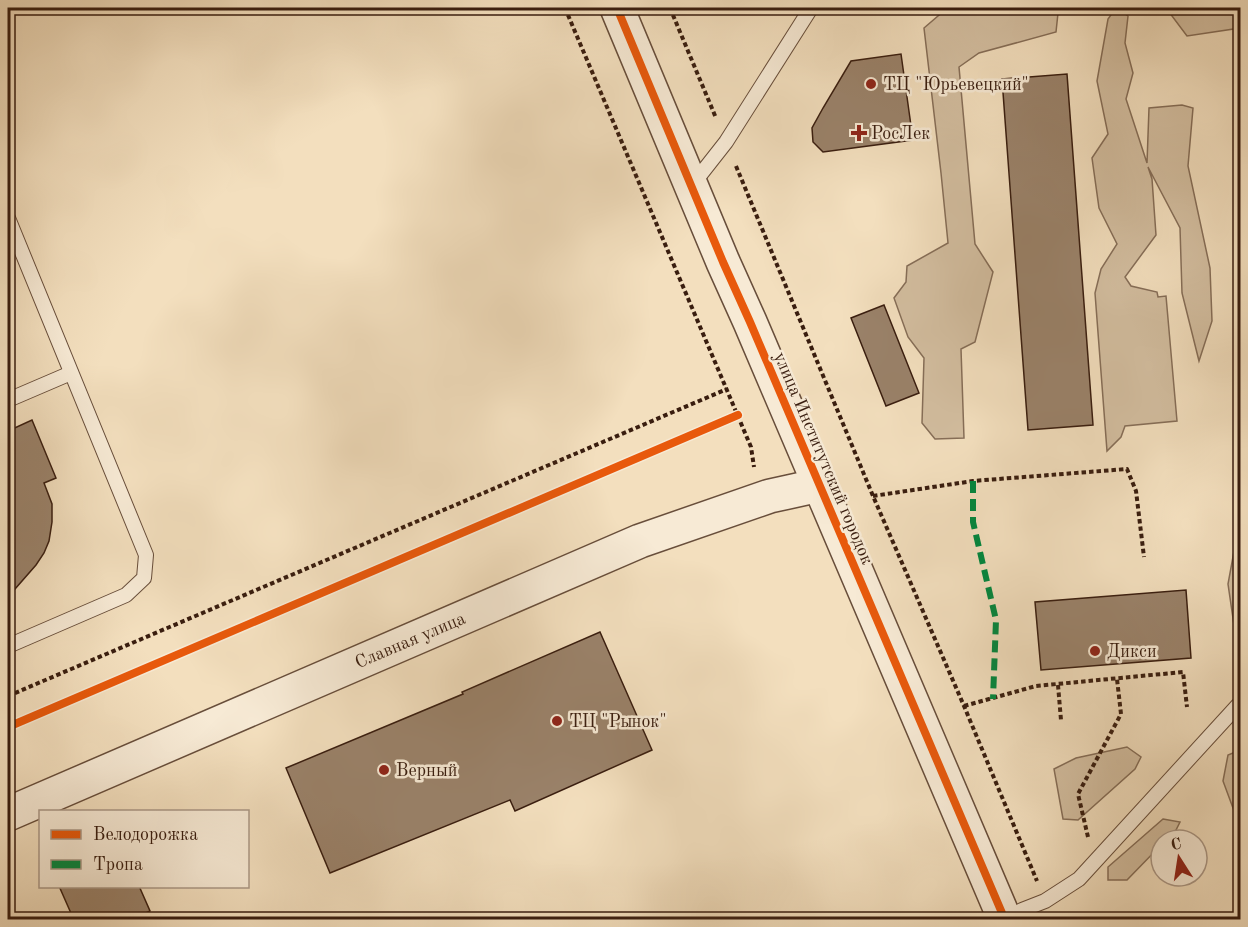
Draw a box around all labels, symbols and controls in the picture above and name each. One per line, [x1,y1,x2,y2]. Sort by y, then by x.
place label: ТЦ "Юрьевецкий" [883,76,1029,94]
marker: ТЦ "Юрьевецкий" [864,77,878,91]
place label: РосЛек [871,125,930,143]
marker: РосЛек [852,126,866,140]
street label: улица Институтский городок [770,349,876,567]
street label: Славная улица [353,610,468,672]
place label: Дикси [1107,643,1157,661]
marker: Дикси [1088,644,1102,658]
place label: ТЦ "Рынок" [569,713,667,731]
marker: ТЦ "Рынок" [550,714,564,728]
place label: Верный [396,762,457,780]
marker: Верный [377,763,391,777]
legend [39,810,249,888]
text: Велодорожка [93,826,198,844]
north arrow [1149,828,1209,888]
text: С [1169,836,1183,854]
text: Тропа [93,856,143,874]

